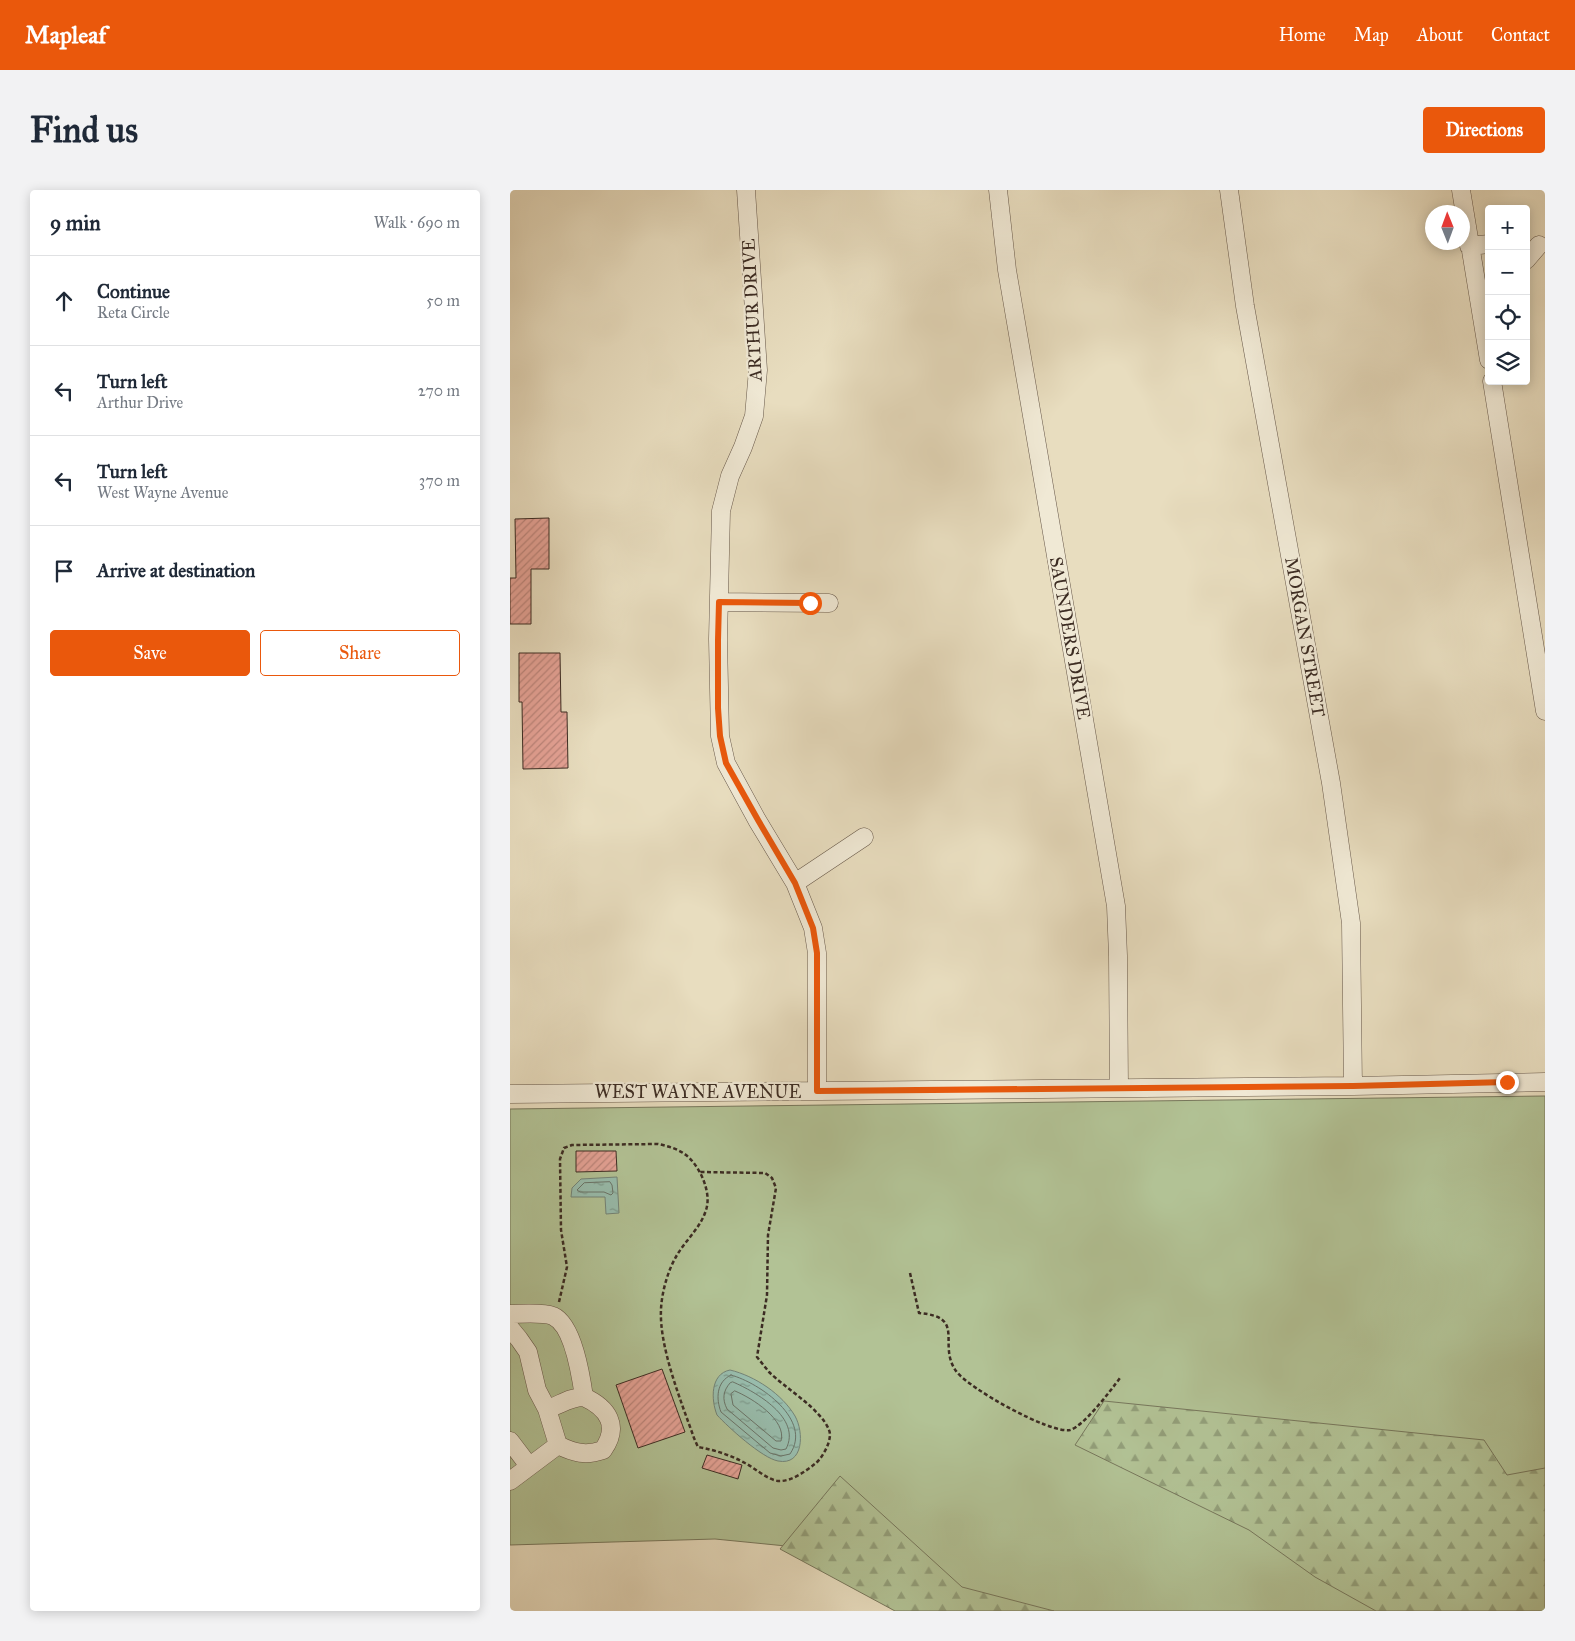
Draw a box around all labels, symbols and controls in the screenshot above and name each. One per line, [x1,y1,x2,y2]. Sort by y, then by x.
text: Mapleaf [25,20,106,50]
text: Home [1279,24,1326,46]
text: Map [1354,24,1389,46]
text: About [1417,24,1463,46]
text: Contact [1491,24,1550,46]
button: Directions [1423,107,1545,153]
text: Find us [30,109,138,152]
north arrow [1425,205,1470,250]
map controls [1485,205,1530,385]
button: + [1485,205,1530,250]
text: 9 min [50,210,101,236]
text: Walk · 690 m [374,213,460,232]
street label: ARTHUR DRIVE [737,238,767,383]
button: − [1485,250,1530,295]
text: Continue [97,280,170,303]
icon: ahead [50,287,78,315]
text: 50 m [426,291,460,310]
button: locate [1485,295,1530,340]
text: Reta Circle [97,303,170,322]
button: layers [1485,340,1530,385]
text: Turn left [97,370,167,393]
icon: left [50,377,78,405]
text: 270 m [418,381,460,400]
text: Arthur Drive [97,393,183,412]
text: Turn left [97,460,167,483]
icon: left [50,467,78,495]
text: 370 m [419,471,460,490]
text: West Wayne Avenue [97,483,228,502]
street label: SAUNDERS DRIVE [1045,555,1095,721]
street label: MORGAN STREET [1280,555,1330,719]
icon: arrive [50,557,78,585]
text: Arrive at destination [97,559,255,582]
route start [799,592,822,615]
button: Save [50,630,250,676]
button: Share [260,630,460,676]
route end [1496,1071,1519,1094]
street label: WEST WAYNE AVENUE [595,1081,802,1103]

